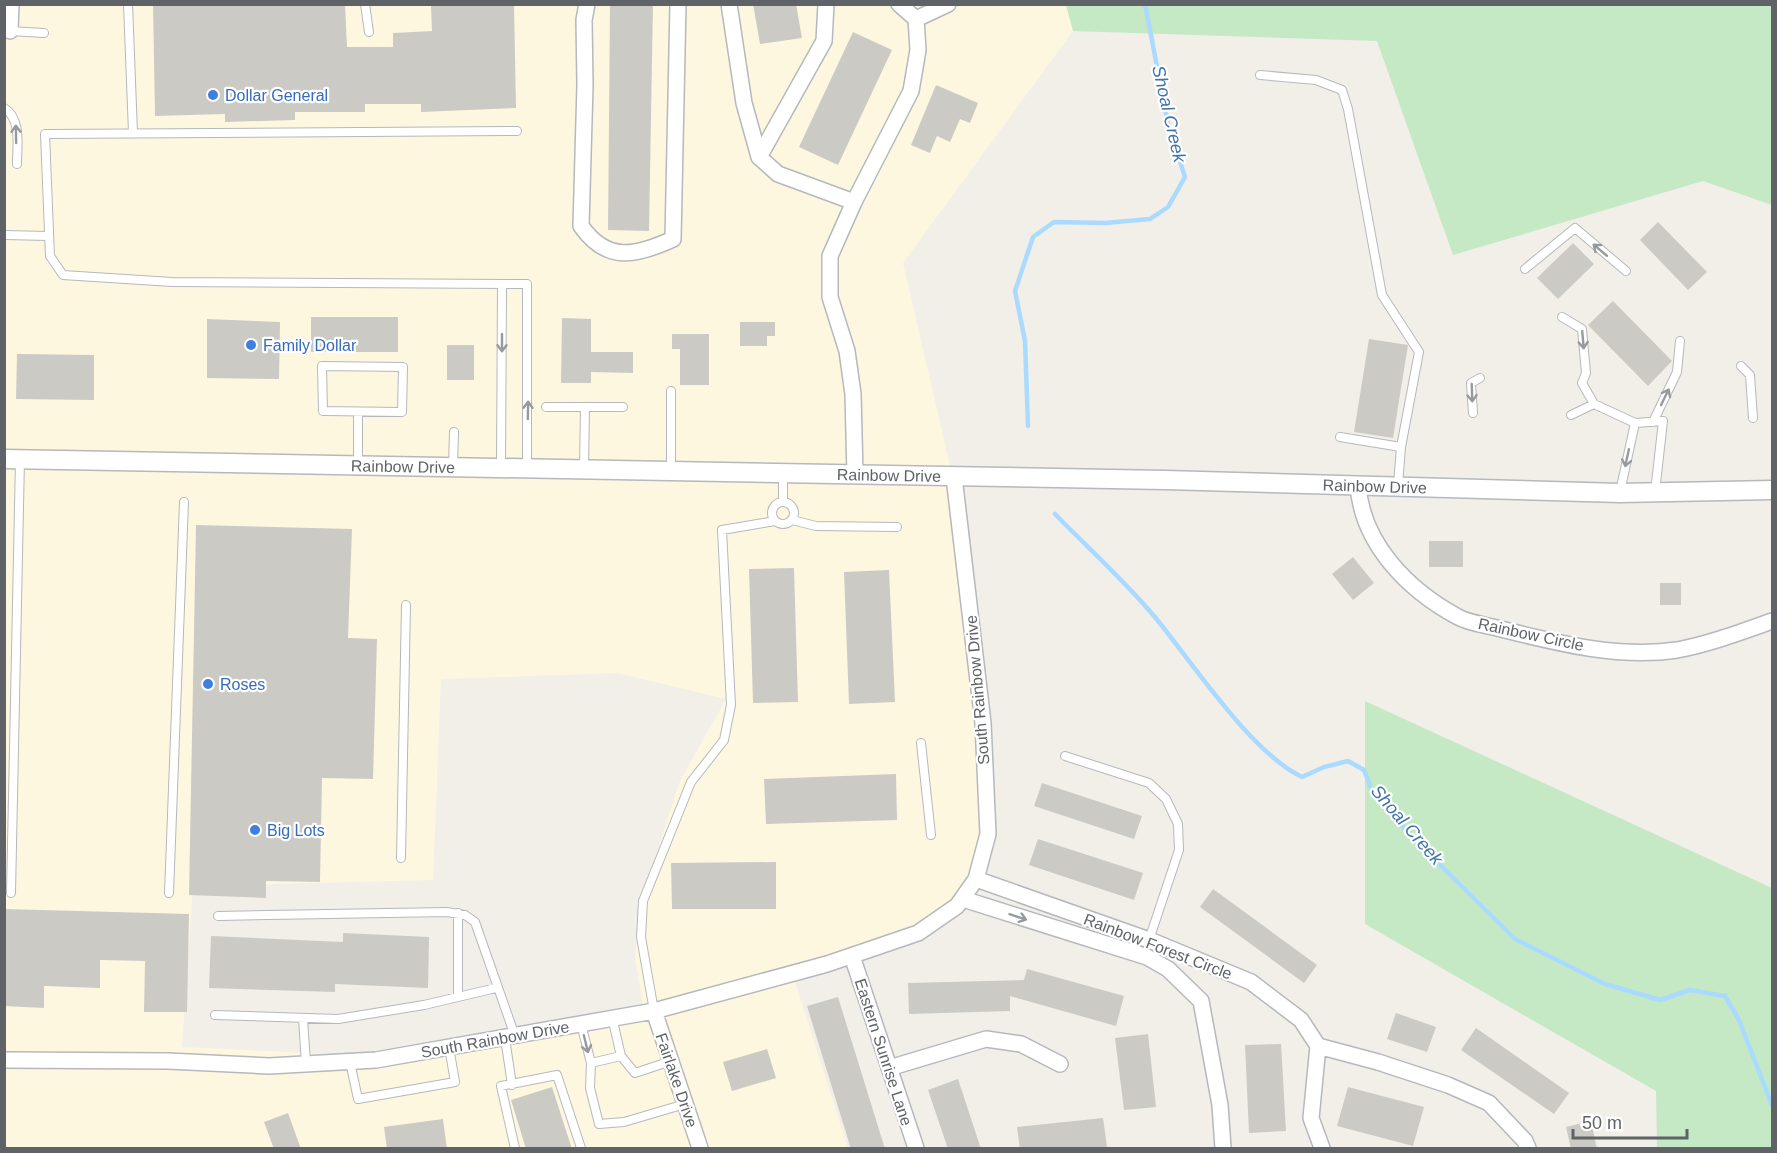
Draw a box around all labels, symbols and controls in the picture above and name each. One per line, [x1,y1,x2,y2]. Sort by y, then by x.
water label: Shoal Creek [1148,63,1190,165]
place label: Dollar General [225,87,328,104]
marker: Dollar General [206,88,220,102]
one-way arrow [11,124,22,144]
one-way arrow [1592,243,1608,256]
one-way arrow [1578,329,1589,349]
one-way arrow [496,332,507,352]
place label: Family Dollar [263,337,357,354]
marker: Family Dollar [244,338,258,352]
one-way arrow [1466,383,1478,402]
one-way arrow [1660,388,1671,406]
one-way arrow [522,400,534,420]
one-way arrow [1621,448,1633,467]
street label: Rainbow Drive [351,457,455,476]
street label: Rainbow Drive [837,466,941,485]
street label: Rainbow Drive [1322,477,1427,496]
street label: South Rainbow Drive [962,614,993,766]
street label: Rainbow Circle [1477,615,1585,654]
place label: Roses [220,676,265,693]
marker: Roses [201,677,215,691]
water label: Shoal Creek [1367,781,1448,870]
place label: Big Lots [267,822,325,839]
marker: Big Lots [248,823,262,837]
street label: Rainbow Forest Circle [1081,910,1234,983]
one-way arrow [1008,912,1027,923]
street label: Eastern Sunrise Lane [852,976,915,1128]
street label: South Rainbow Drive [420,1018,571,1061]
street label: Fairlake Drive [652,1031,701,1130]
one-way arrow [581,1034,592,1053]
scale bar [1573,1102,1687,1140]
text: 50 m [1582,1113,1622,1133]

